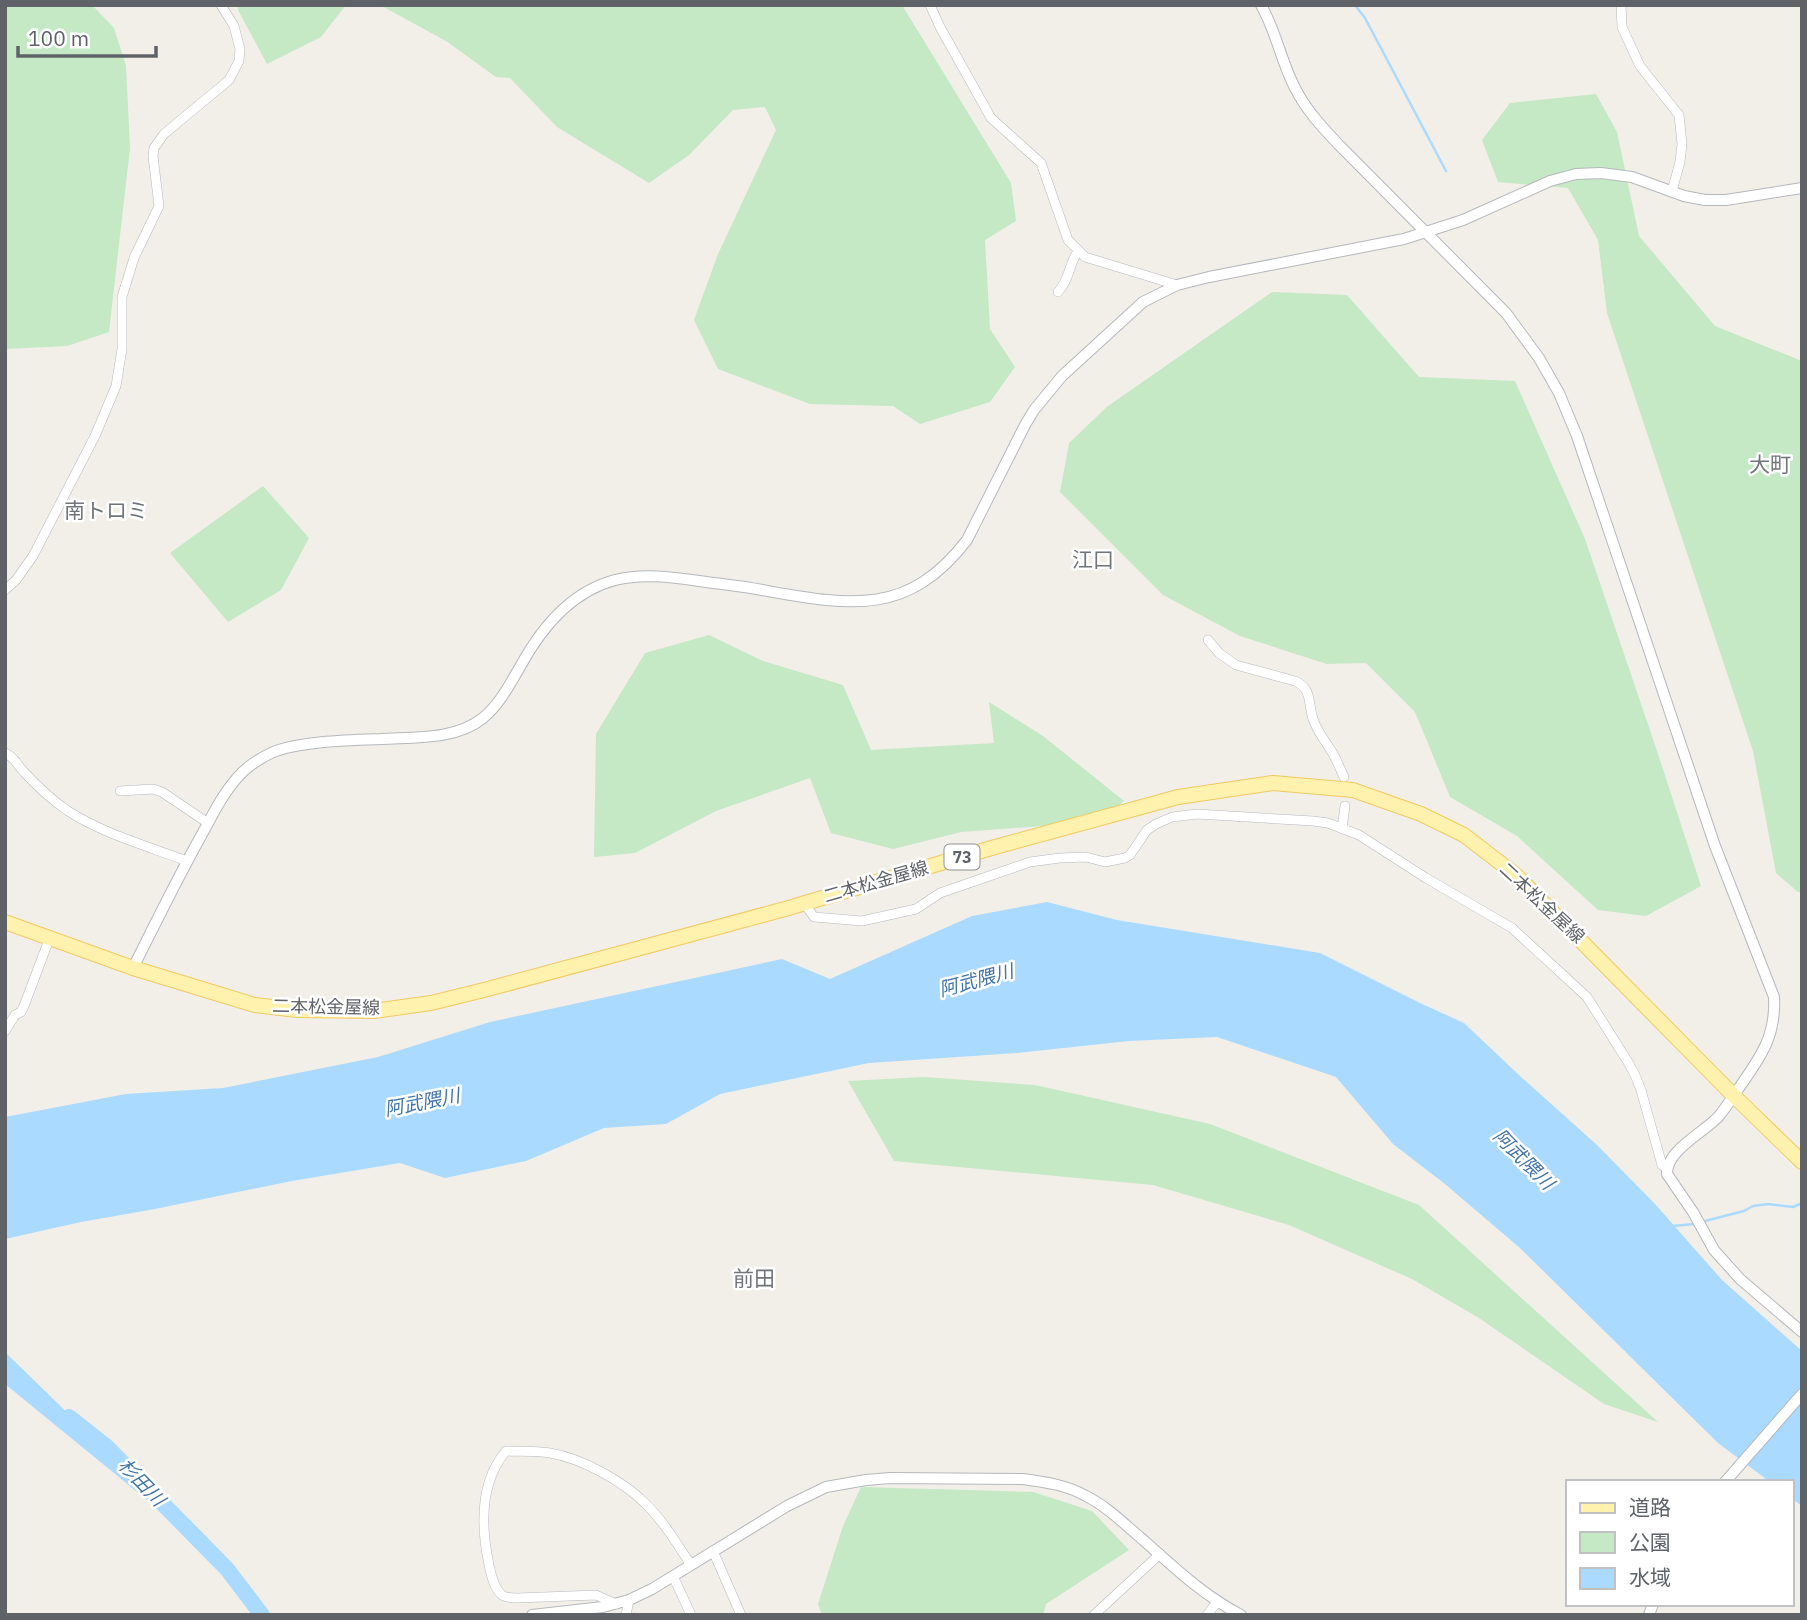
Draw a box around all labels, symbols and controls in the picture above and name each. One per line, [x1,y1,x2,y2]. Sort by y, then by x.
scale bar [18,14,156,58]
text: 100 m [28,24,89,52]
district label: 大町 [1749,450,1791,478]
district label: 南トロミ [64,496,148,524]
district label: 江口 [1072,545,1114,573]
road number: 73 [944,844,979,870]
street label: 二本松金屋線 [821,856,931,907]
street label: 二本松金屋線 [1495,857,1590,948]
water label: 阿武隈川 [936,958,1018,1001]
street label: 二本松金屋線 [272,994,380,1019]
water label: 阿武隈川 [382,1083,464,1121]
water label: 阿武隈川 [1489,1124,1561,1196]
district label: 前田 [733,1264,775,1292]
water label: 杉田川 [114,1453,172,1512]
legend [1566,1480,1793,1606]
text: 道路 [1629,1493,1671,1521]
text: 公園 [1629,1528,1671,1556]
text: 水域 [1629,1563,1671,1591]

